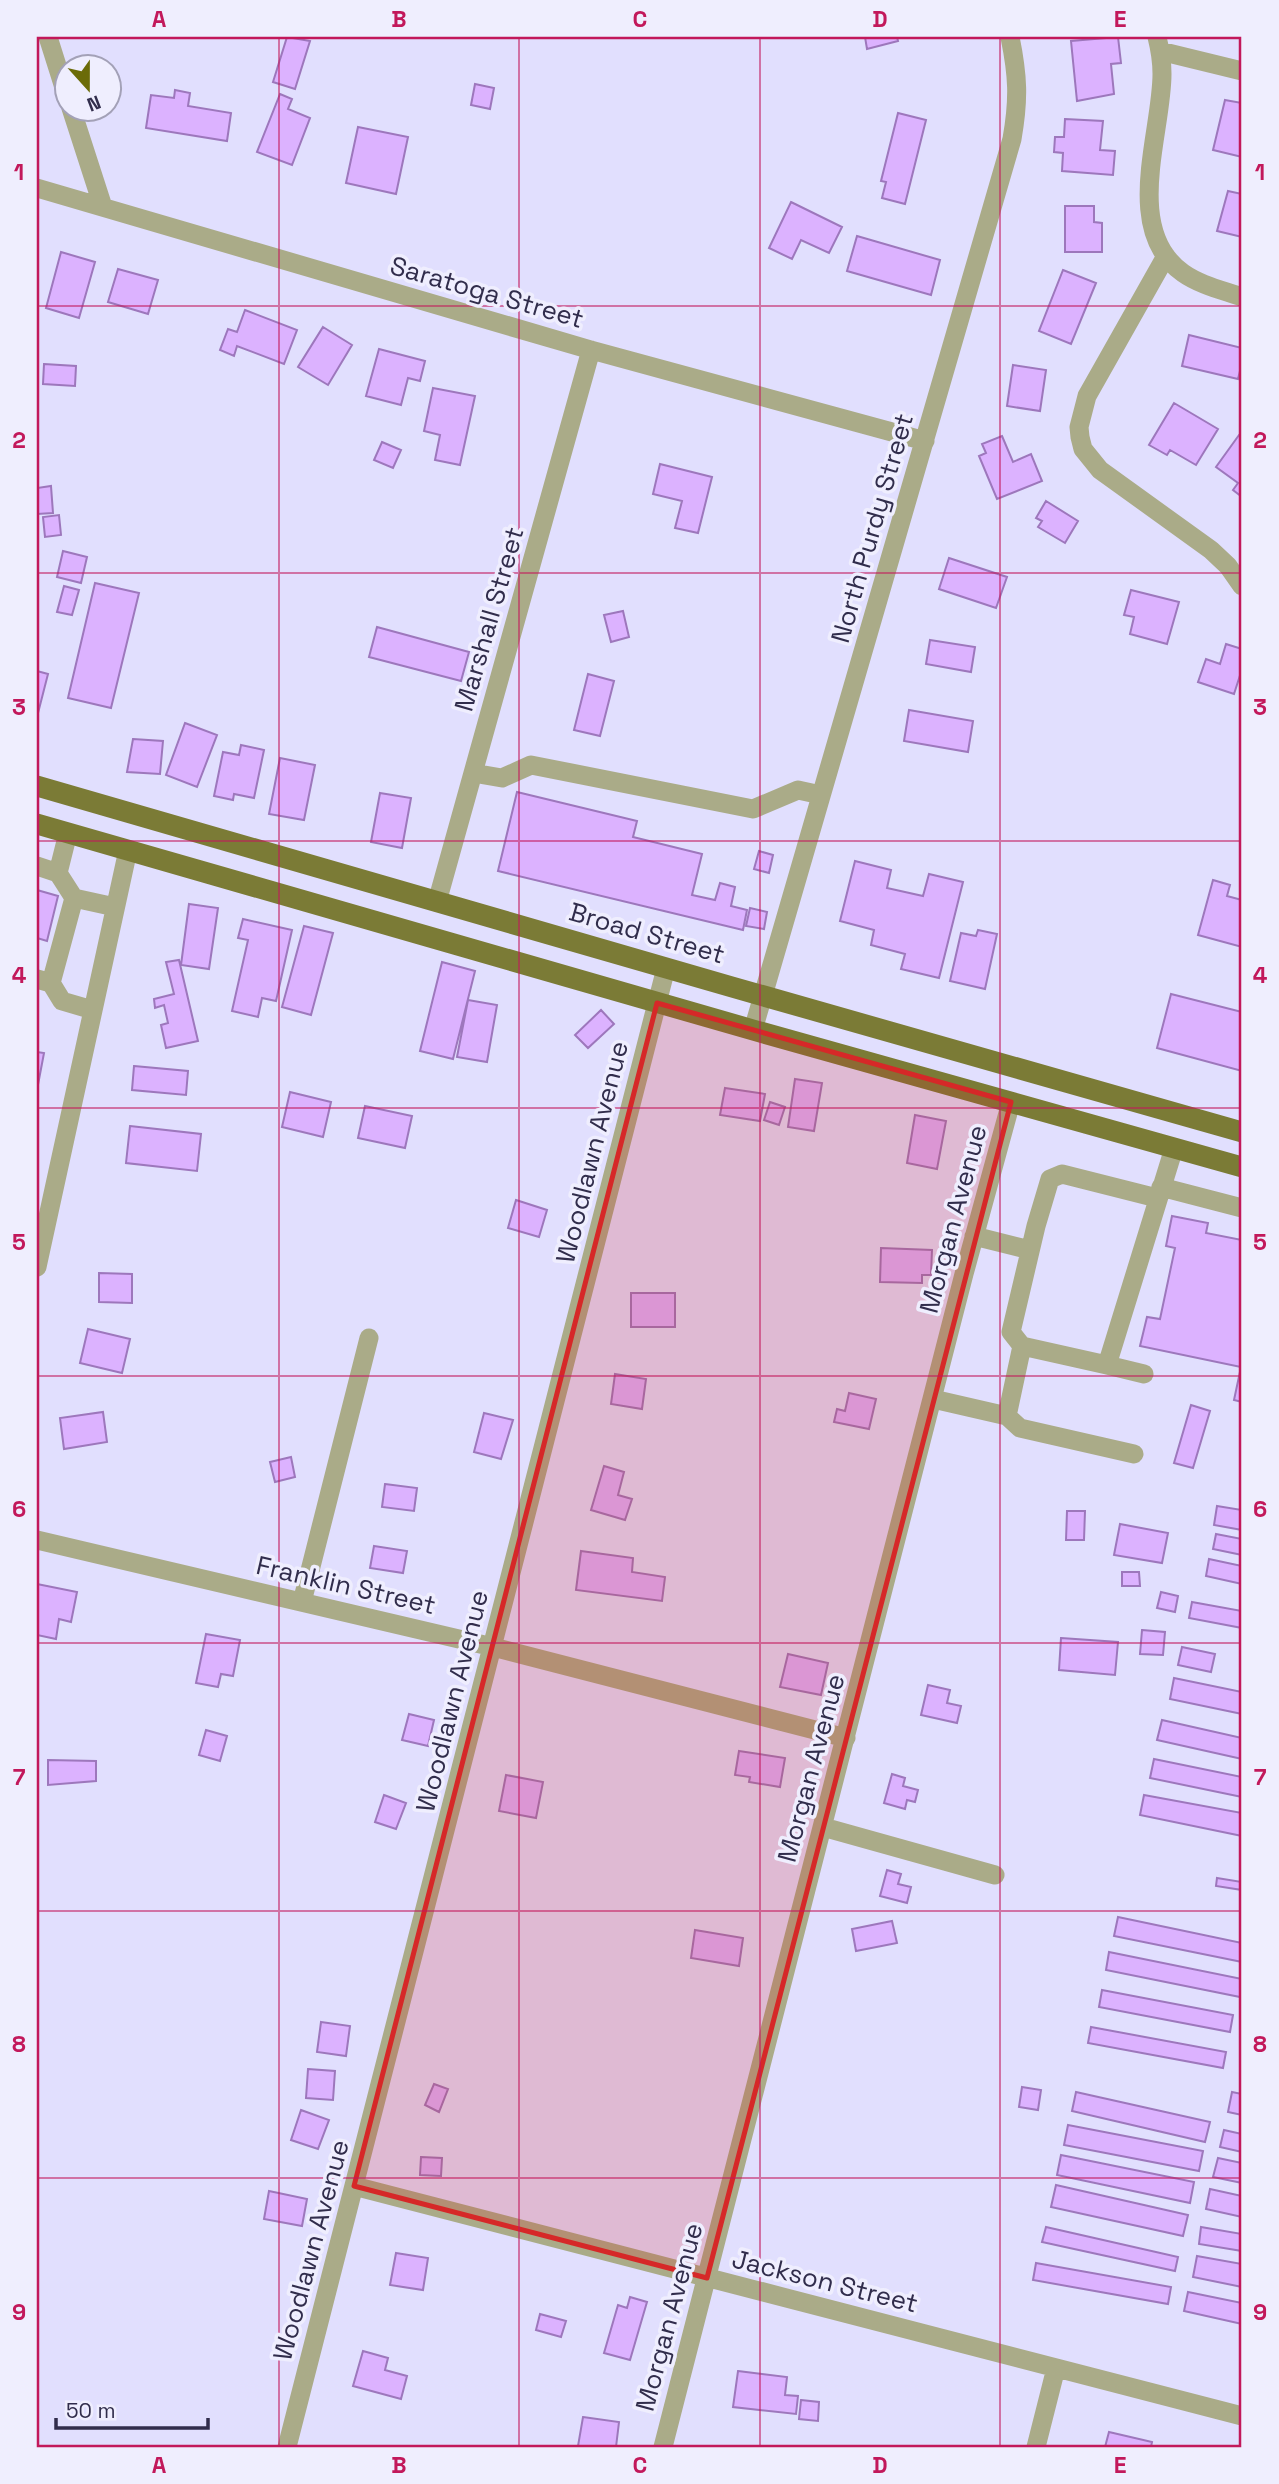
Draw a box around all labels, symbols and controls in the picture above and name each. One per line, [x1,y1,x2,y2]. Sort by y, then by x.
text: A [152,4,167,34]
text: B [391,4,407,34]
text: C [633,4,647,34]
text: D [872,4,888,34]
text: E [1114,4,1126,34]
north arrow [52,52,122,122]
text: N [83,89,104,117]
text: 1 [14,157,24,187]
text: 1 [1255,157,1265,187]
street label: Saratoga Street [386,248,588,336]
street label: North Purdy Street [823,409,921,647]
text: 2 [12,425,26,455]
text: 2 [1253,425,1267,455]
street label: Marshall Street [446,523,532,715]
text: 3 [12,692,26,722]
text: 3 [1253,692,1267,722]
street label: Broad Street [565,895,729,971]
text: 4 [12,960,27,990]
text: 4 [1253,960,1268,990]
street label: Woodlawn Avenue [548,1038,636,1266]
street label: Morgan Avenue [912,1121,994,1317]
text: 5 [12,1227,26,1257]
text: 5 [1253,1227,1267,1257]
text: 6 [12,1494,26,1524]
text: 6 [1253,1494,1267,1524]
street label: Franklin Street [253,1548,439,1622]
street label: Woodlawn Avenue [408,1587,496,1815]
street label: Morgan Avenue [770,1670,852,1866]
text: 7 [13,1762,26,1792]
text: 7 [1254,1762,1267,1792]
text: 8 [12,2029,26,2059]
text: 8 [1253,2029,1267,2059]
street label: Woodlawn Avenue [265,2136,357,2364]
street label: Morgan Avenue [628,2219,710,2415]
street label: Jackson Street [728,2241,922,2321]
text: 9 [12,2297,26,2327]
text: 9 [1253,2297,1267,2327]
scale bar [56,2386,208,2430]
text: 50 m [66,2397,116,2424]
text: A [152,2450,167,2480]
text: B [391,2450,407,2480]
text: C [633,2450,647,2480]
text: D [872,2450,888,2480]
text: E [1114,2450,1126,2480]

